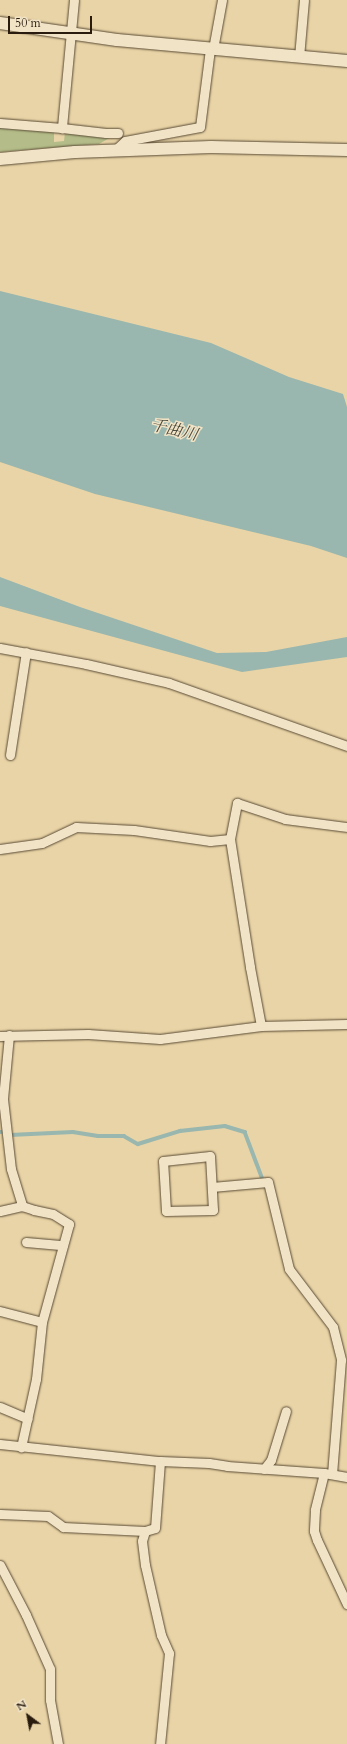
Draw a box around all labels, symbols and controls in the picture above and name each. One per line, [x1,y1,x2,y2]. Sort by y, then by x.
scale bar [10,8,94,34]
text: 50 m [15,15,41,31]
water label: 千曲川 [148,415,200,445]
north arrow [8,1696,48,1736]
text: N [13,1697,29,1714]

